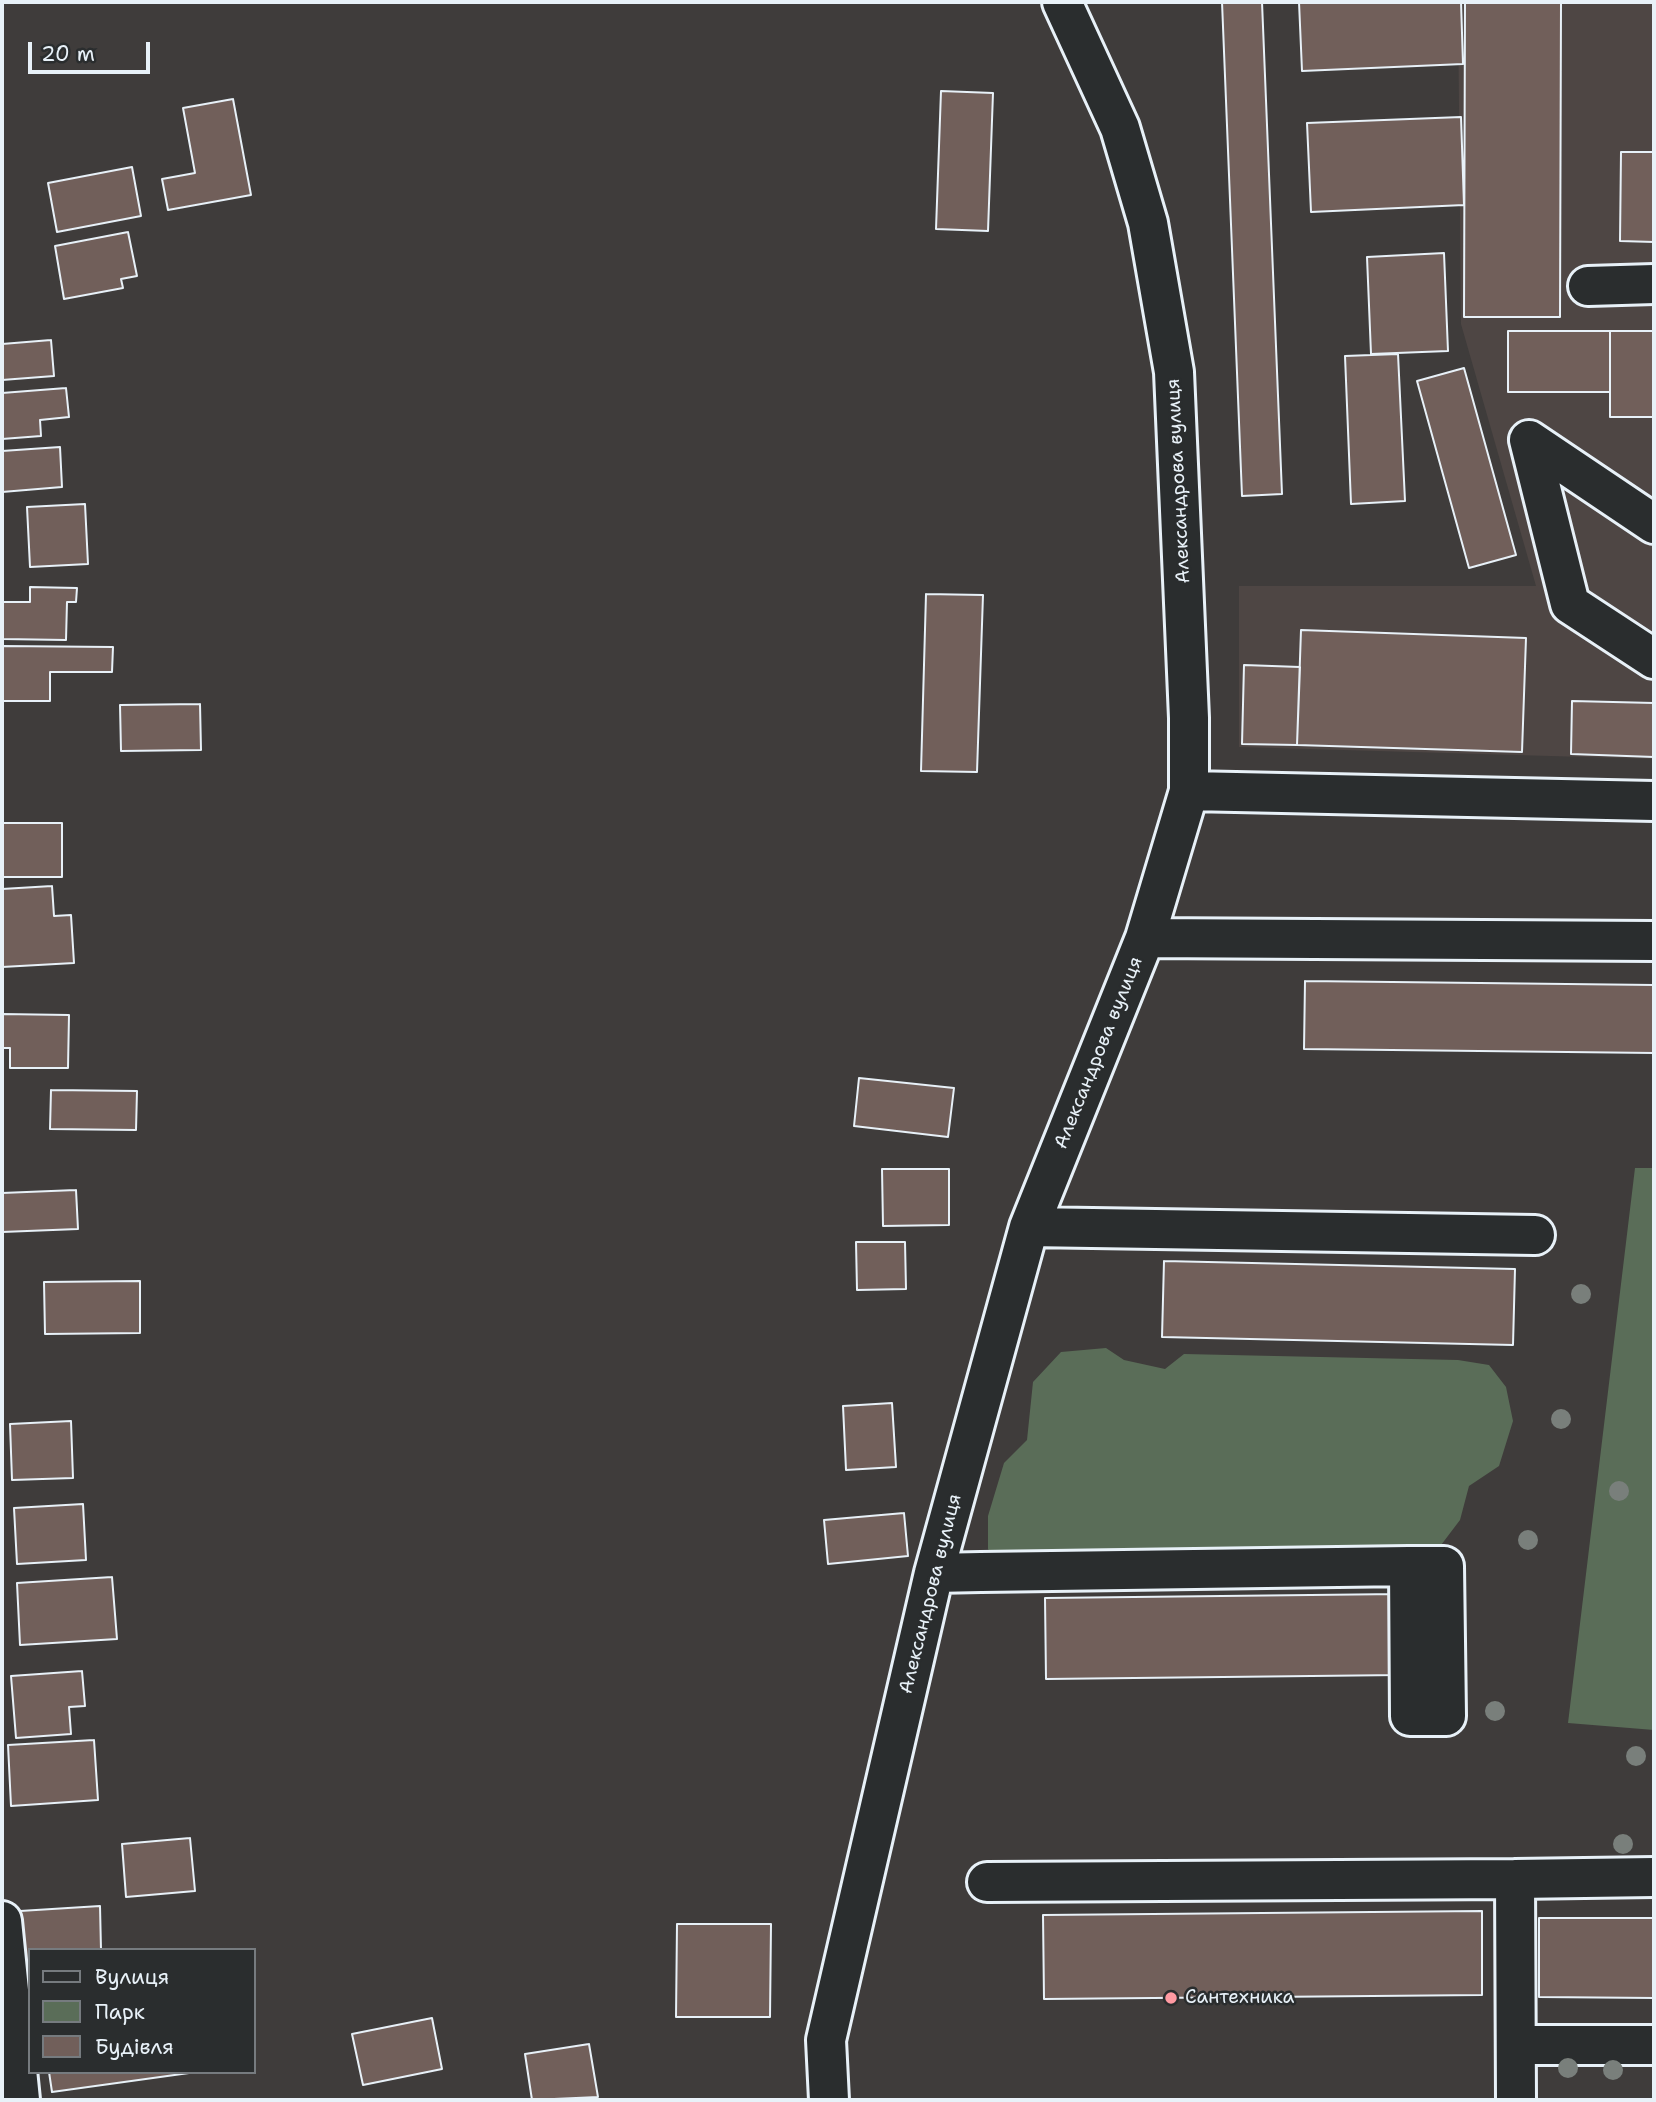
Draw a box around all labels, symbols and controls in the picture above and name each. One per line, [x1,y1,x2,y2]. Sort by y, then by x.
scale bar [32,28,154,72]
text: 20 m [41,40,95,68]
street label: Александрова вулиця [1162,378,1196,584]
street label: Александрова вулиця [1050,954,1148,1152]
street label: Александрова вулиця [895,1492,967,1696]
legend [28,1948,256,2074]
text: Вулиця [95,1963,169,1991]
place label: Сантехника [1185,1987,1294,2009]
marker: Сантехника [1163,1990,1179,2006]
text: Парк [95,1998,145,2026]
text: Будівля [95,2033,174,2061]

